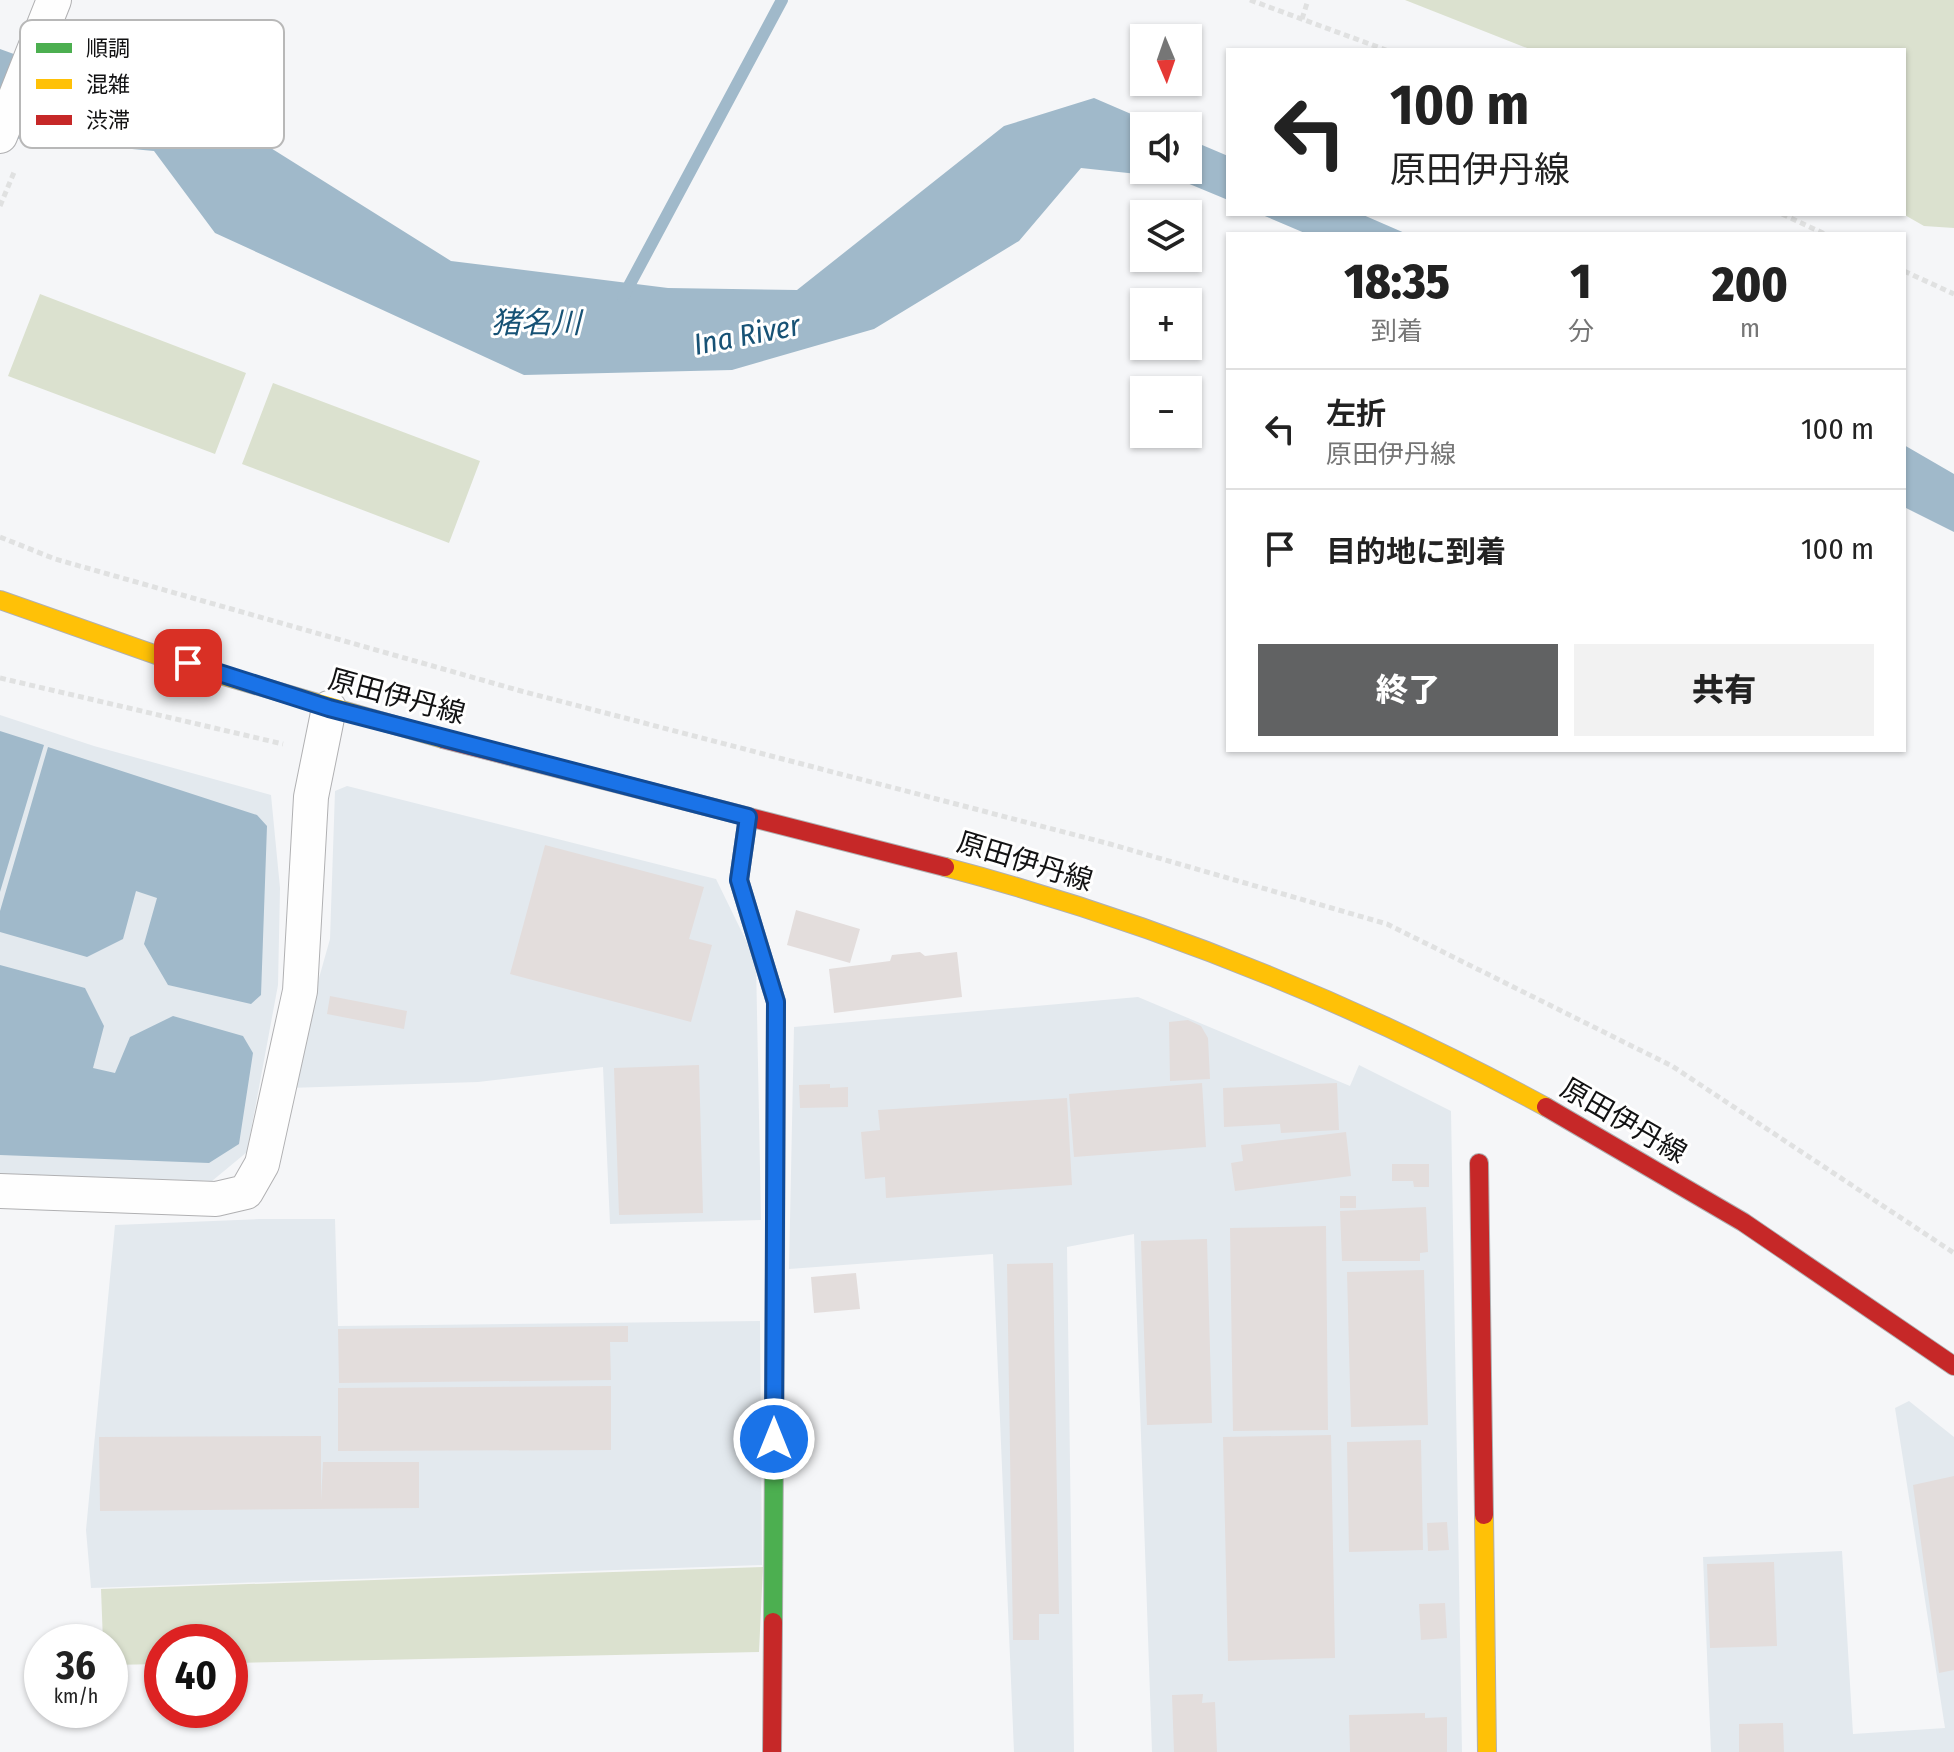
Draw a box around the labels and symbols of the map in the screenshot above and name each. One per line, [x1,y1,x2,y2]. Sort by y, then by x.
legend [20,20,284,148]
north arrow [1130,24,1202,96]
text: 順調 [86,35,130,62]
text: 混雑 [86,71,130,98]
text: 渋滞 [86,107,130,134]
water label: 猪名川 [491,305,584,341]
water label: Ina River [691,307,805,363]
pin [154,629,222,697]
street label: 原田伊丹線 [325,662,469,731]
street label: 原田伊丹線 [953,825,1097,898]
street label: 原田伊丹線 [1555,1071,1693,1170]
position arrow [732,1397,816,1481]
speed limit sign: 40 [144,1624,248,1728]

